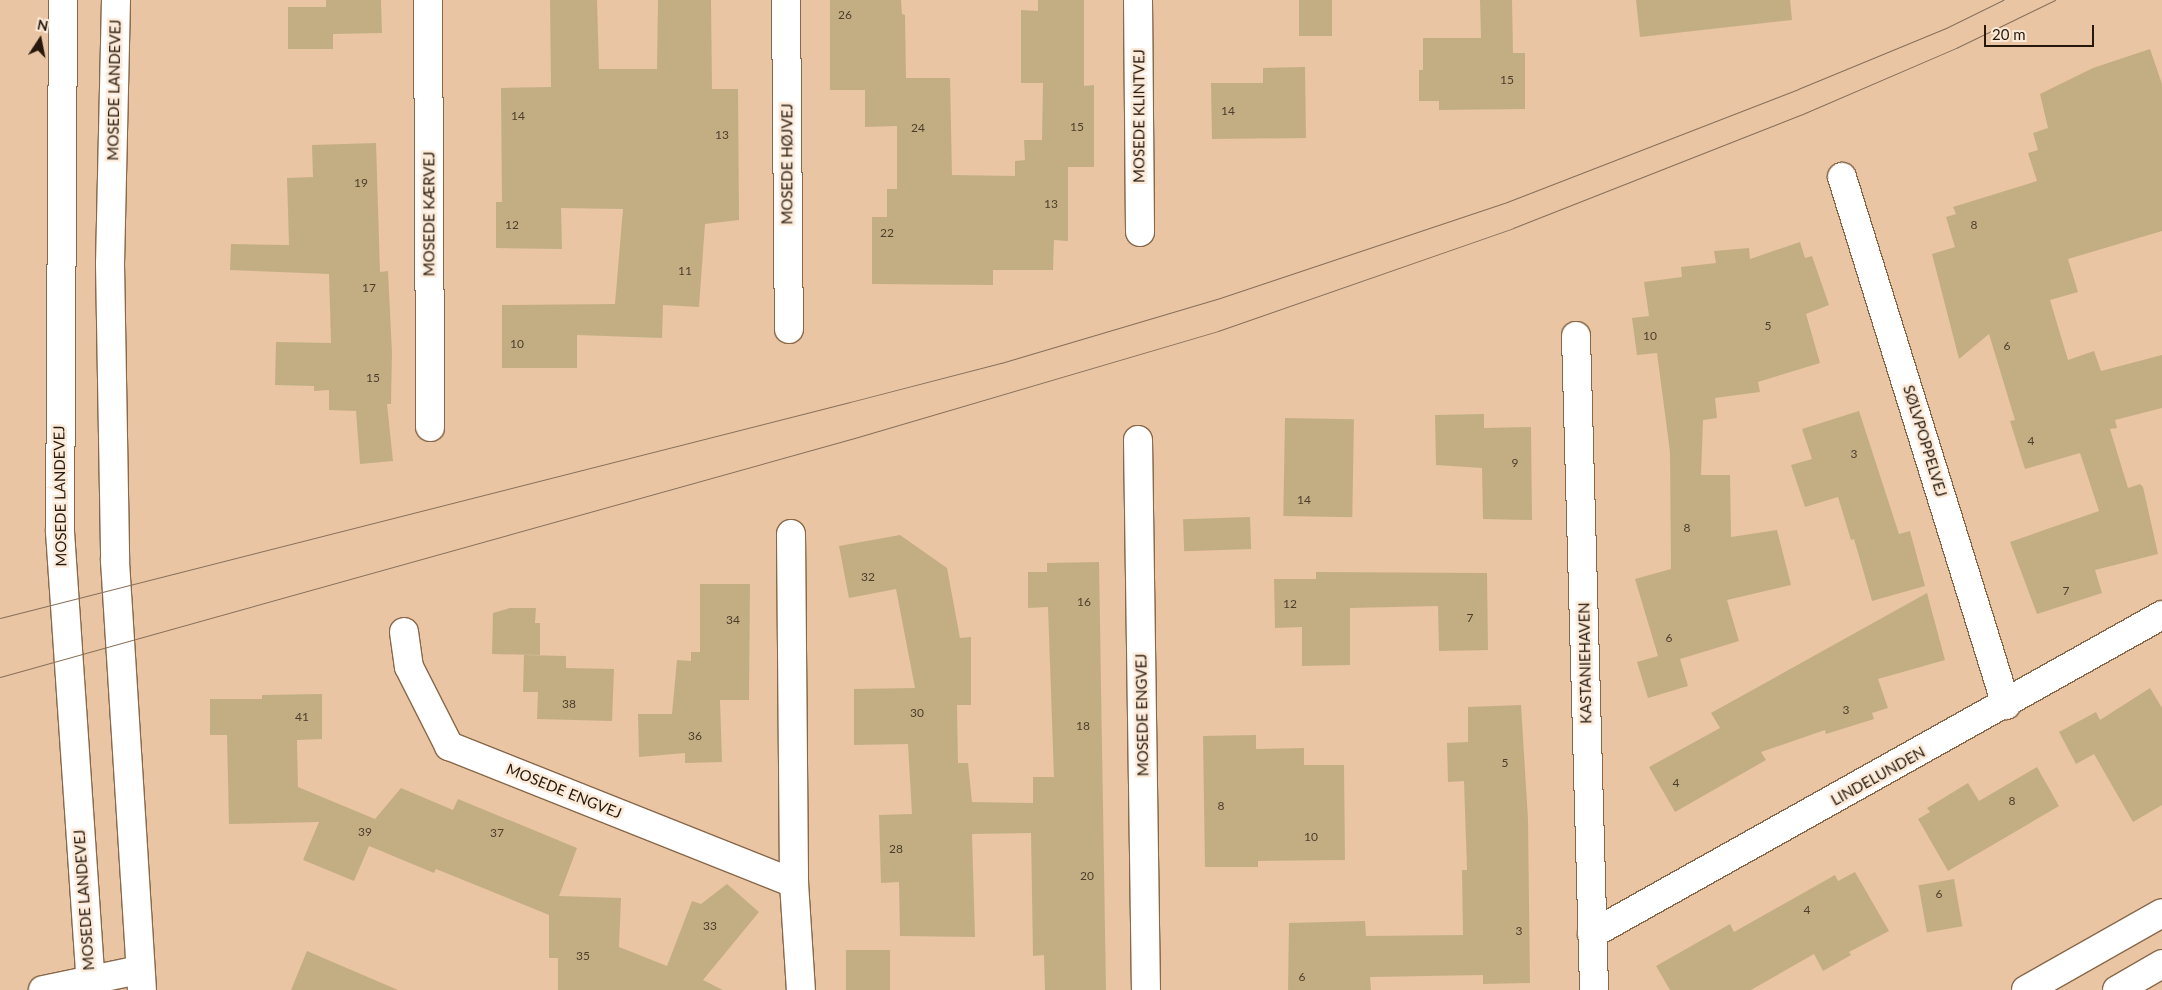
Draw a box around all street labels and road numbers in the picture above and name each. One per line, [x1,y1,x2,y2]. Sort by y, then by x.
street label: MOSEDE LANDEVEJ [104,19,124,161]
street label: MOSEDE KLINTVEJ [1130,49,1148,183]
street label: MOSEDE HØJVEJ [778,103,796,225]
street label: MOSEDE KÆRVEJ [420,152,438,276]
street label: SØLVPOPPELVEJ [1899,383,1951,499]
street label: MOSEDE LANDEVEJ [50,425,70,567]
street label: KASTANIEHAVEN [1575,602,1595,724]
street label: MOSEDE ENGVEJ [1132,654,1152,776]
street label: LINDELUNDEN [1828,743,1928,809]
street label: MOSEDE ENGVEJ [504,760,624,822]
street label: MOSEDE LANDEVEJ [70,829,98,971]

